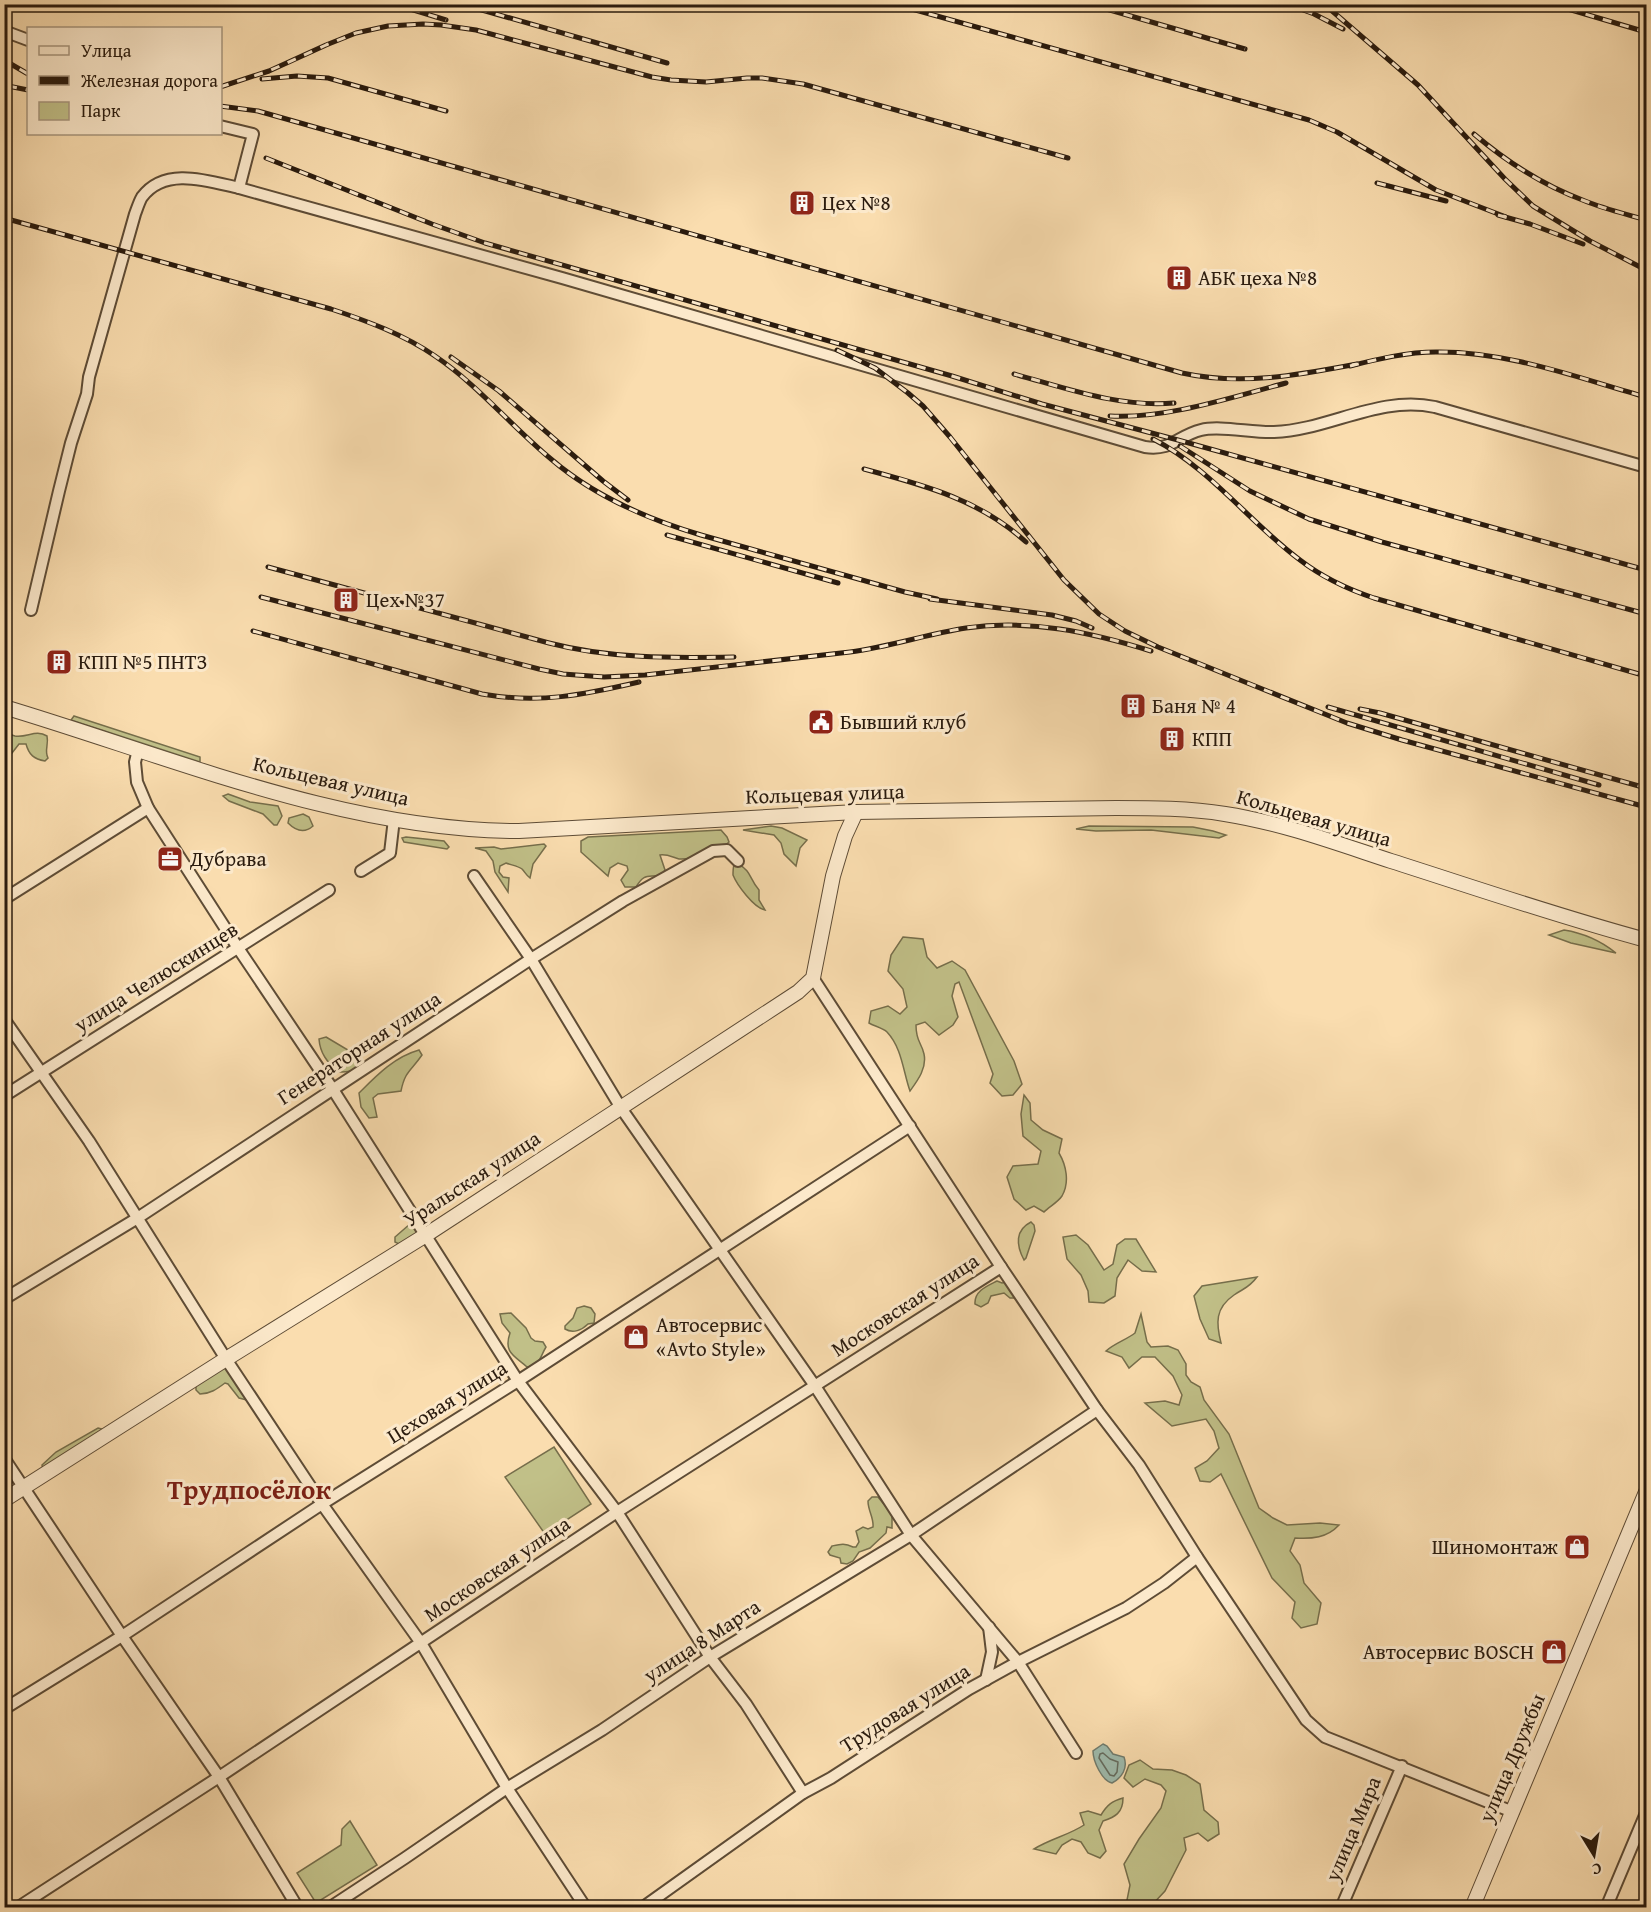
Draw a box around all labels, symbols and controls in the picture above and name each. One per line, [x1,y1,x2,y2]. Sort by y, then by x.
legend [27,27,222,135]
text: Улица [81,37,132,64]
text: Железная дорога [80,67,218,94]
text: Парк [81,97,121,124]
place label: Цех №8 [822,187,891,218]
building icon: Цех №8 [787,188,817,218]
place label: АБК цеха №8 [1198,262,1317,293]
building icon: АБК цеха №8 [1164,263,1194,293]
place label: Цех №37 [366,584,445,615]
building icon: Цех №37 [331,585,361,615]
place label: КПП №5 ПНТЗ [78,646,207,677]
building icon: КПП №5 ПНТЗ [44,647,74,677]
place label: Баня № 4 [1152,690,1236,721]
building icon: Баня № 4 [1118,691,1148,721]
place label: Бывший клуб [840,706,966,737]
public building icon: Бывший клуб [806,707,836,737]
place label: КПП [1192,723,1232,754]
building icon: КПП [1157,724,1187,754]
street label: Кольцевая улица [250,748,412,814]
street label: Кольцевая улица [745,775,905,812]
street label: Кольцевая улица [1233,781,1395,854]
place label: Дубрава [189,843,266,874]
office icon: Дубрава [155,844,185,874]
street label: улица Челюскинцев [67,914,244,1040]
street label: Генераторная улица [271,983,447,1112]
street label: Уральская улица [397,1123,546,1235]
street label: Московская улица [825,1245,985,1364]
place label: Автосервис «Avto Style» [656,1309,766,1364]
shop icon: Автосервис «Avto Style» [621,1322,651,1352]
street label: Цеховая улица [380,1352,513,1451]
district label: Трудпосёлок [167,1469,331,1509]
street label: Московская улица [417,1508,576,1629]
place label: Шиномонтаж [1432,1531,1559,1562]
shop icon: Шиномонтаж [1562,1532,1592,1562]
street label: улица 8 Марта [636,1591,766,1691]
place label: Автосервис BOSCH [1363,1636,1534,1667]
shop icon: Автосервис BOSCH [1539,1637,1569,1667]
street label: Трудовая улица [834,1655,976,1760]
street label: улица Дружбы [1470,1688,1553,1828]
street label: улица Мира [1316,1771,1389,1887]
north arrow [1564,1825,1624,1885]
text: С [1590,1857,1604,1882]

